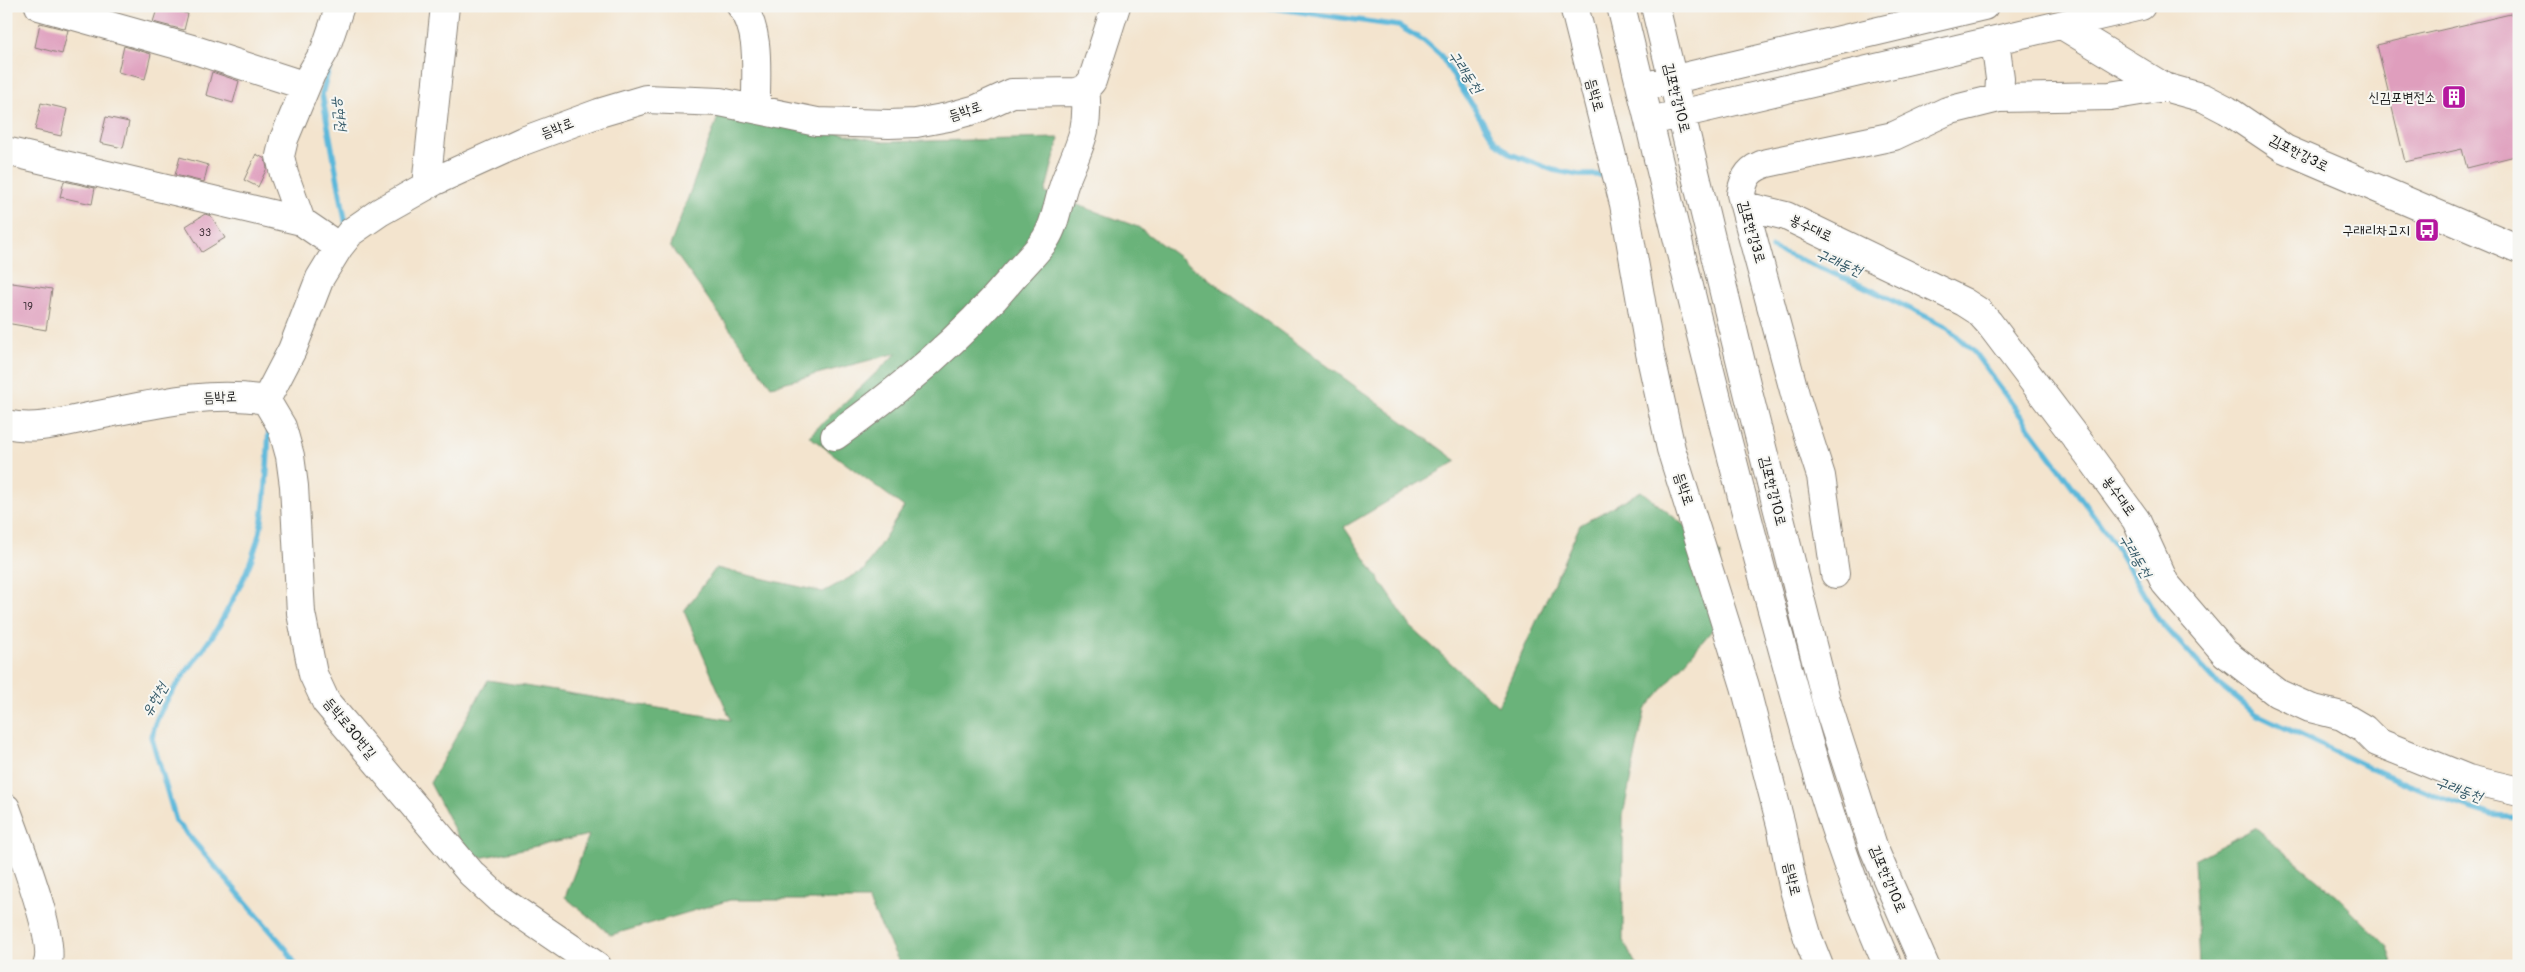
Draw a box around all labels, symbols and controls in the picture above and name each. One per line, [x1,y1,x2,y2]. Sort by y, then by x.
water label: 구래동천 [1444,47,1487,99]
street label: 김포한강10로 [1660,61,1694,135]
street label: 듬박로 [1582,76,1608,114]
building icon: 신김포변전소 [2441,84,2467,110]
place label: 신김포변전소 [2368,89,2436,106]
water label: 유현천 [327,94,351,134]
street label: 듬박로 [946,98,984,124]
street label: 듬박로 [538,114,576,142]
street label: 김포한강3로 [2267,131,2331,175]
street label: 김포한강3로 [1735,199,1769,265]
street label: 봉수대로 [1787,211,1835,245]
bus stop icon: 구래리차고지 [2414,217,2440,243]
place label: 구래리차고지 [2342,222,2410,239]
house number: 33 [199,226,211,239]
water label: 구래동천 [1813,245,1867,282]
house number: 19 [23,300,33,313]
street label: 듬박로 [203,388,237,406]
street label: 김포한강10로 [1756,454,1790,528]
street label: 듬박로 [1671,470,1697,508]
street label: 봉수대로 [2099,473,2139,519]
water label: 구래동천 [2114,530,2157,583]
water label: 유현천 [138,678,173,720]
street label: 듬박로30번길 [320,694,380,763]
water label: 구래동천 [2433,773,2487,808]
street label: 김포한강10로 [1866,843,1910,915]
street label: 듬박로 [1780,861,1804,897]

